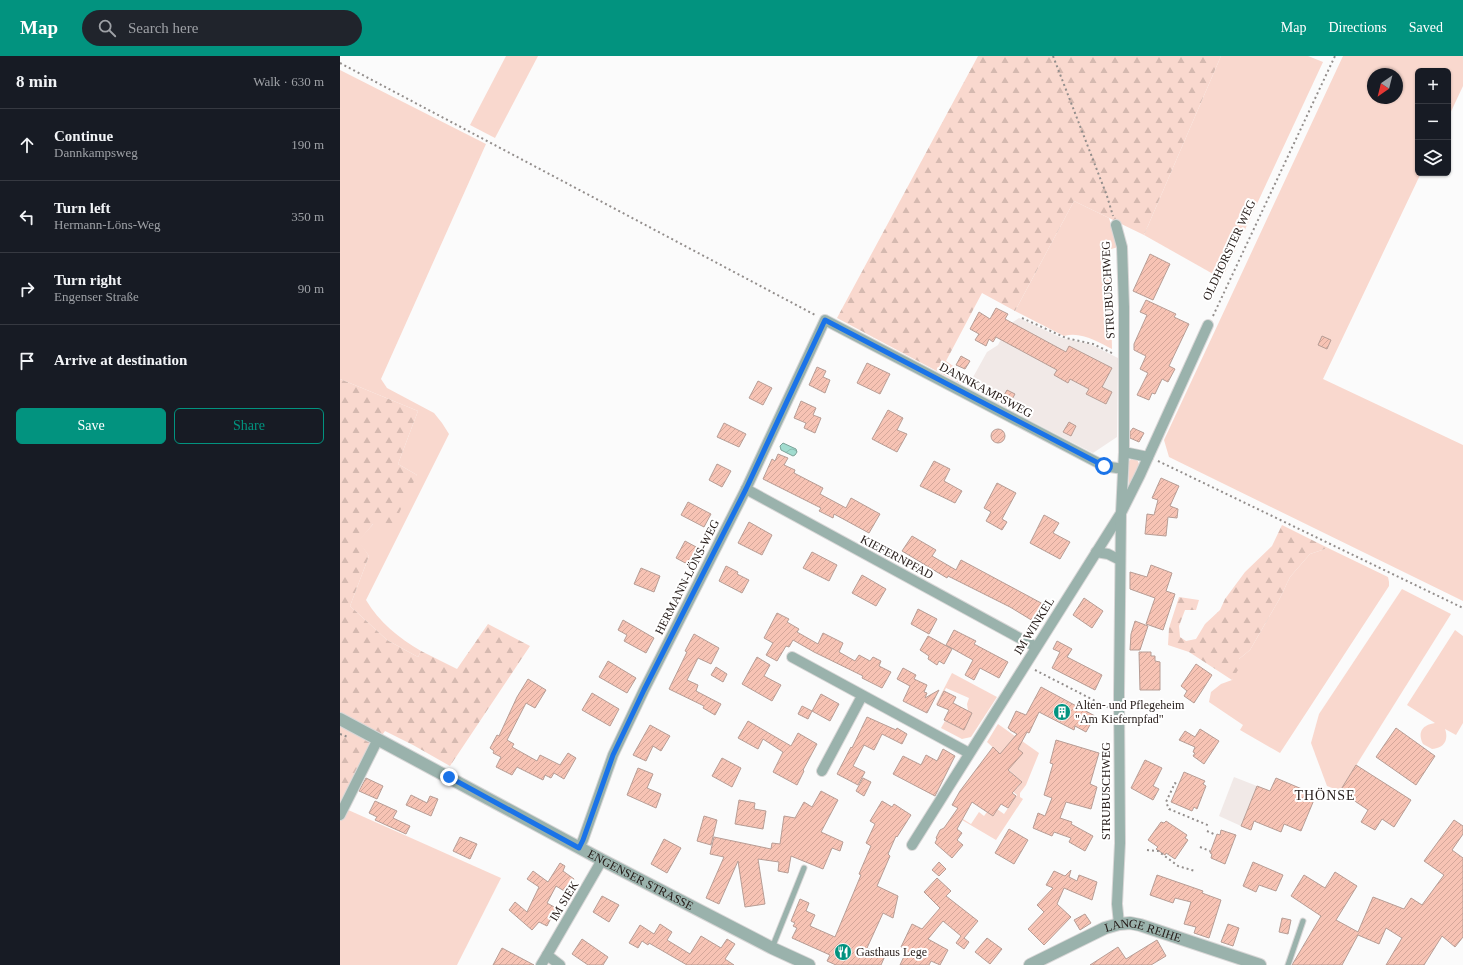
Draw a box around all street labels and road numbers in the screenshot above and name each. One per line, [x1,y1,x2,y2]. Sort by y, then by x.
street label: OLDHORSTER WEG [1200,197,1259,303]
street label: STRUBUSCHWEG [1098,240,1118,339]
street label: DANNKAMPSWEG [937,360,1035,421]
street label: HERMANN-LÖNS-WEG [652,517,722,637]
street label: KIEFERNPFAD [858,532,936,582]
street label: IM WINKEL [1011,595,1057,657]
street label: STRUBUSCHWEG [1099,742,1113,840]
street label: ENGENSER STRASSE [585,847,696,913]
street label: IM SIEK [547,878,582,924]
street label: LANGE REIHE [1103,916,1183,945]

